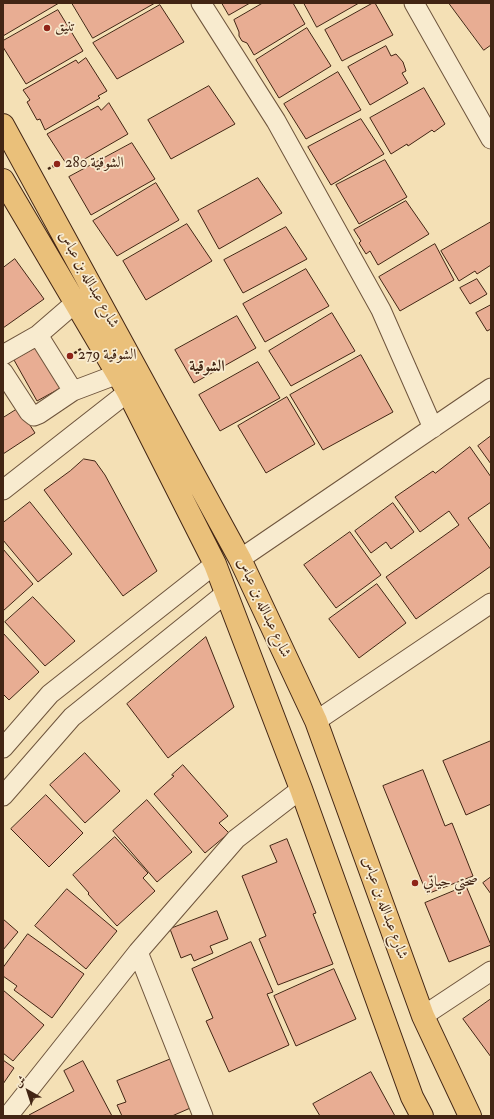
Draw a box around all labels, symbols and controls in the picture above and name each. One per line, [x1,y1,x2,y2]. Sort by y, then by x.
place label: تنيق [55,19,75,37]
marker: تنيق [42,23,52,33]
place label: الشوقية 280 [65,155,124,173]
marker: الشوقية 280 [52,159,62,169]
street label: شارع عبدالله بن عباس [54,228,122,332]
place label: الشوقية 279 [78,347,137,365]
marker: الشوقية 279 [65,351,75,361]
district label: الشوقية [189,358,225,378]
street label: شارع عبدالله بن عباس [232,555,294,661]
street label: شارع عبدالله بن عباس [357,854,411,962]
place label: صحتي حياتي [423,874,478,892]
marker: صحتي حياتي [410,878,420,888]
north arrow [8,1071,48,1111]
text: ش [12,1073,28,1090]

